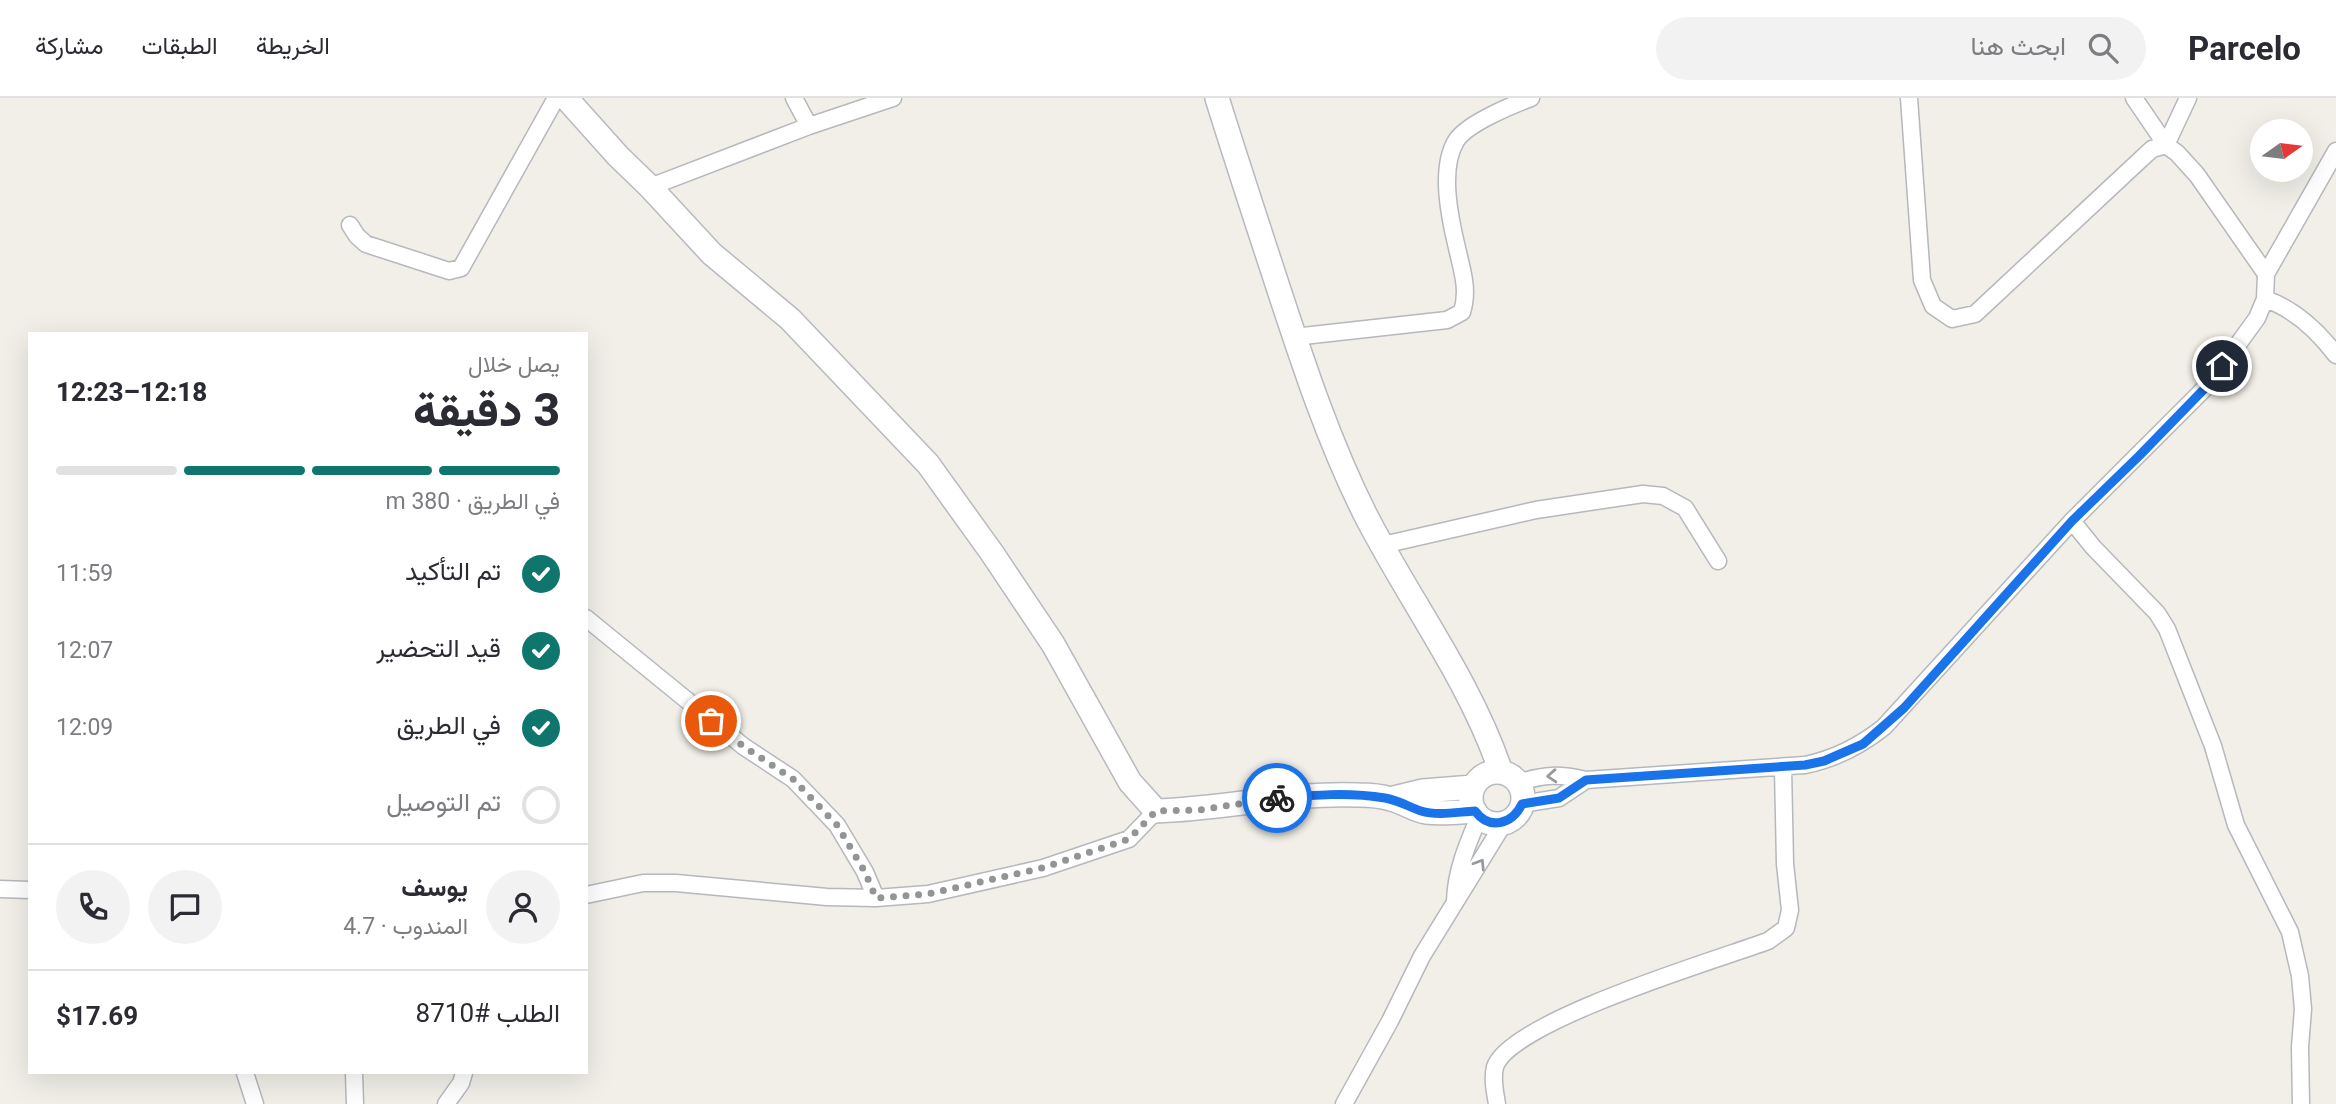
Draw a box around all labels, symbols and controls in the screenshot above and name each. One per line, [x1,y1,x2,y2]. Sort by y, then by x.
search box [1656,17,2146,80]
icon: search [2084,29,2122,67]
text: Parcelo [2188,29,2301,68]
text: ابحث هنا [1970,31,2066,61]
text: مشاركة [35,32,103,60]
text: الطبقات [141,32,218,60]
text: الخريطة [256,32,330,60]
north arrow [2250,119,2314,182]
map controls [2250,119,2313,182]
pin [2192,336,2252,396]
icon: home [2203,347,2241,385]
text: يصل خلال [468,351,560,378]
text: 12:18–12:23 [56,377,207,407]
text: 3 دقيقة [413,383,560,437]
text: في الطريق · 380 m [386,488,560,515]
icon: check [522,555,560,593]
text: تم التأكيد [405,556,501,586]
text: 11:59 [56,560,113,587]
icon: check [522,632,560,670]
text: قيد التحضير [376,633,501,663]
text: 12:07 [56,637,113,664]
pin [681,691,741,751]
icon: bag [692,702,730,740]
icon: check [522,709,560,747]
text: في الطريق [397,710,501,740]
text: 12:09 [56,714,113,741]
courier [1242,763,1312,833]
one-way arrow [1546,768,1557,783]
icon: bike [1258,779,1296,817]
text: تم التوصيل [386,787,501,817]
one-way arrow [1472,858,1485,871]
button: phone [56,870,130,944]
button: chat [148,870,222,944]
button: person [486,870,560,944]
text: يوسف [401,872,468,902]
text: المندوب · 4.7 [343,913,468,940]
text: الطلب #8710 [416,998,560,1028]
text: $17.69 [56,1001,138,1031]

